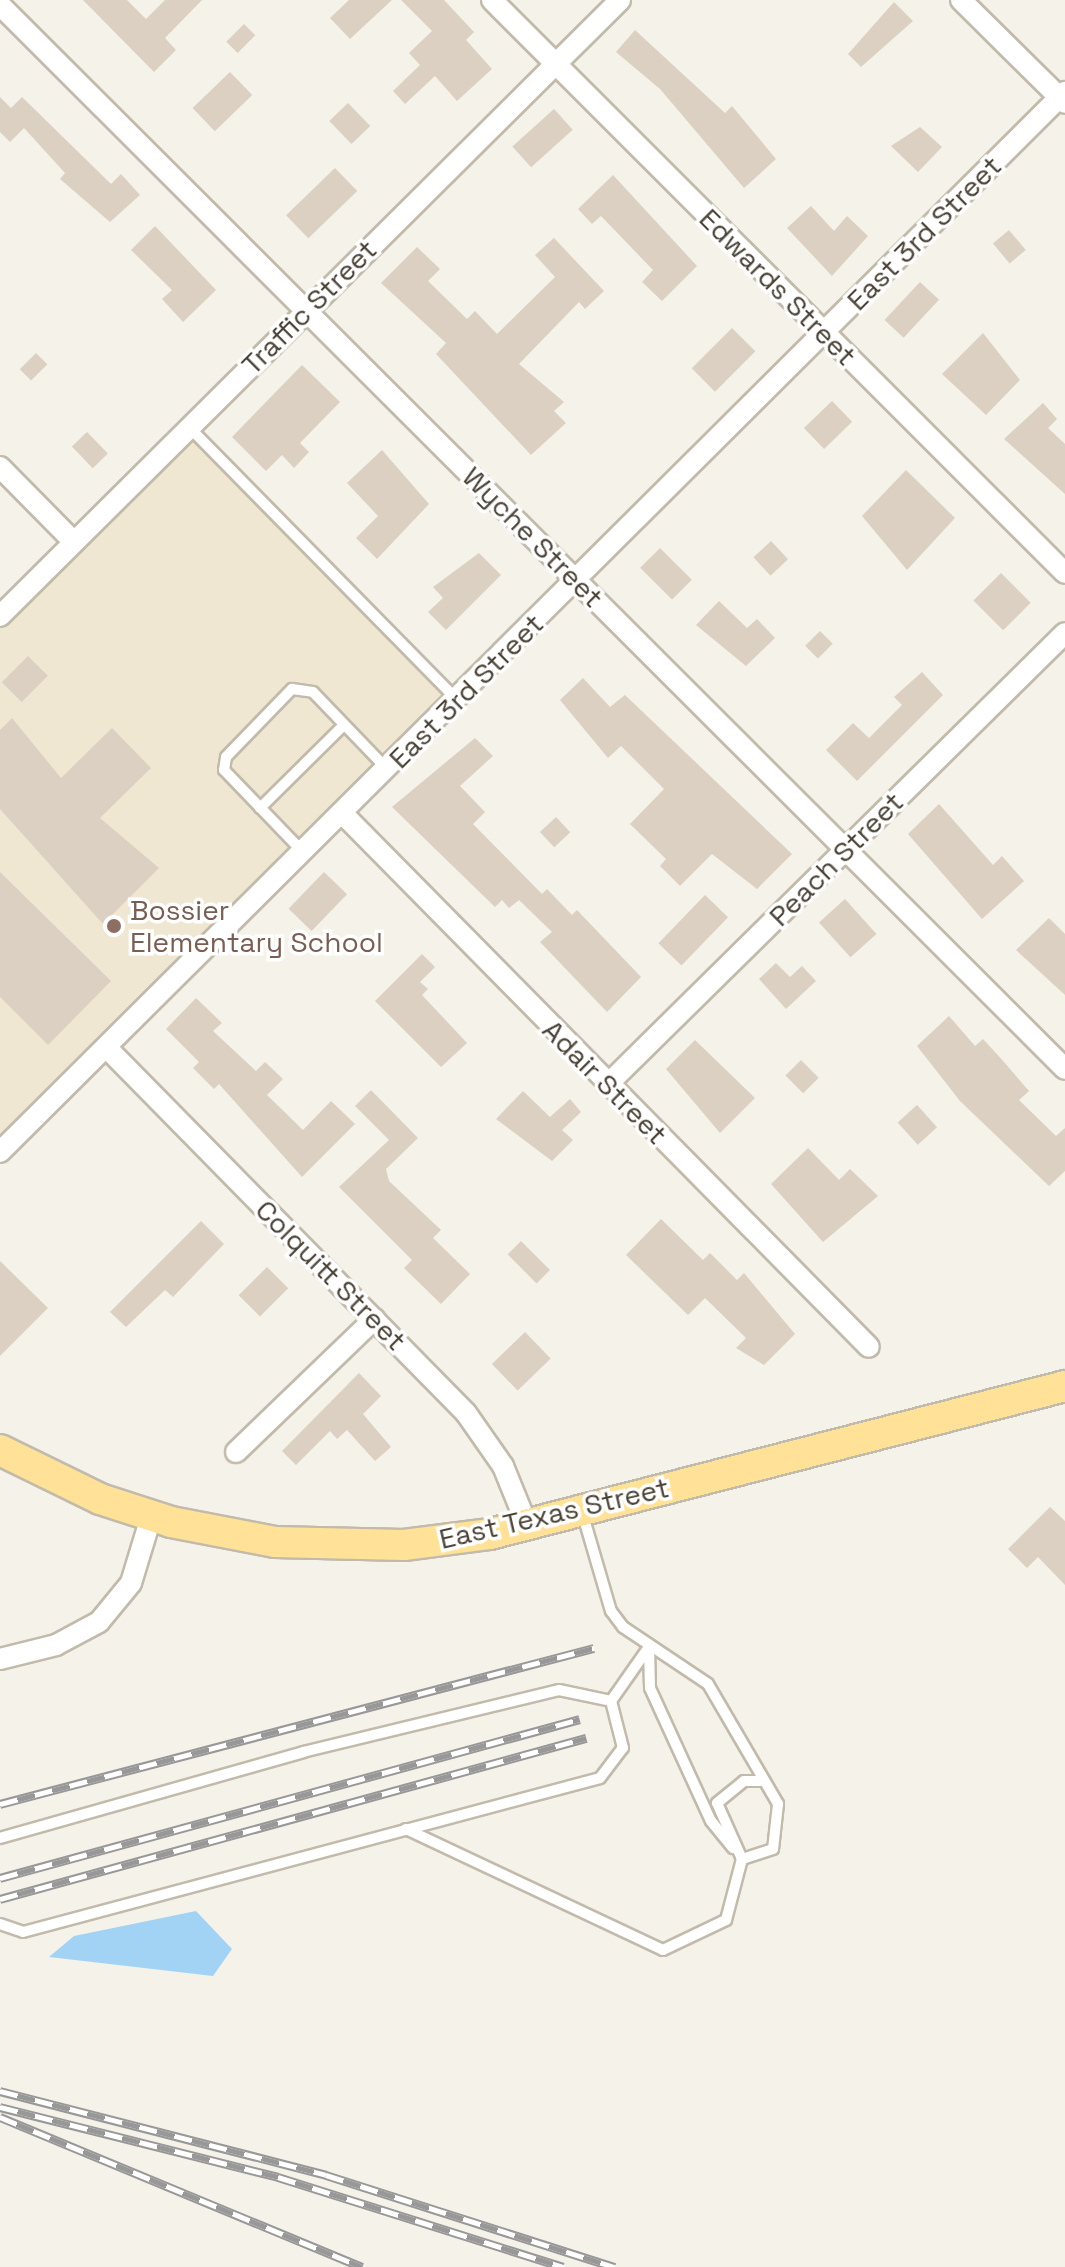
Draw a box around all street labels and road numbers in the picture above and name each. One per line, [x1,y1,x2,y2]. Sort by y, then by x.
street label: East 3rd Street [840,149,1008,317]
street label: Edwards Street [693,202,863,372]
street label: Traffic Street [235,233,383,381]
street label: Wyche Street [456,460,610,614]
street label: East 3rd Street [382,607,550,775]
street label: Peach Street [762,785,910,933]
street label: Adair Street [536,1013,674,1151]
street label: Colquitt Street [249,1193,413,1357]
street label: East Texas Street [436,1470,672,1556]

